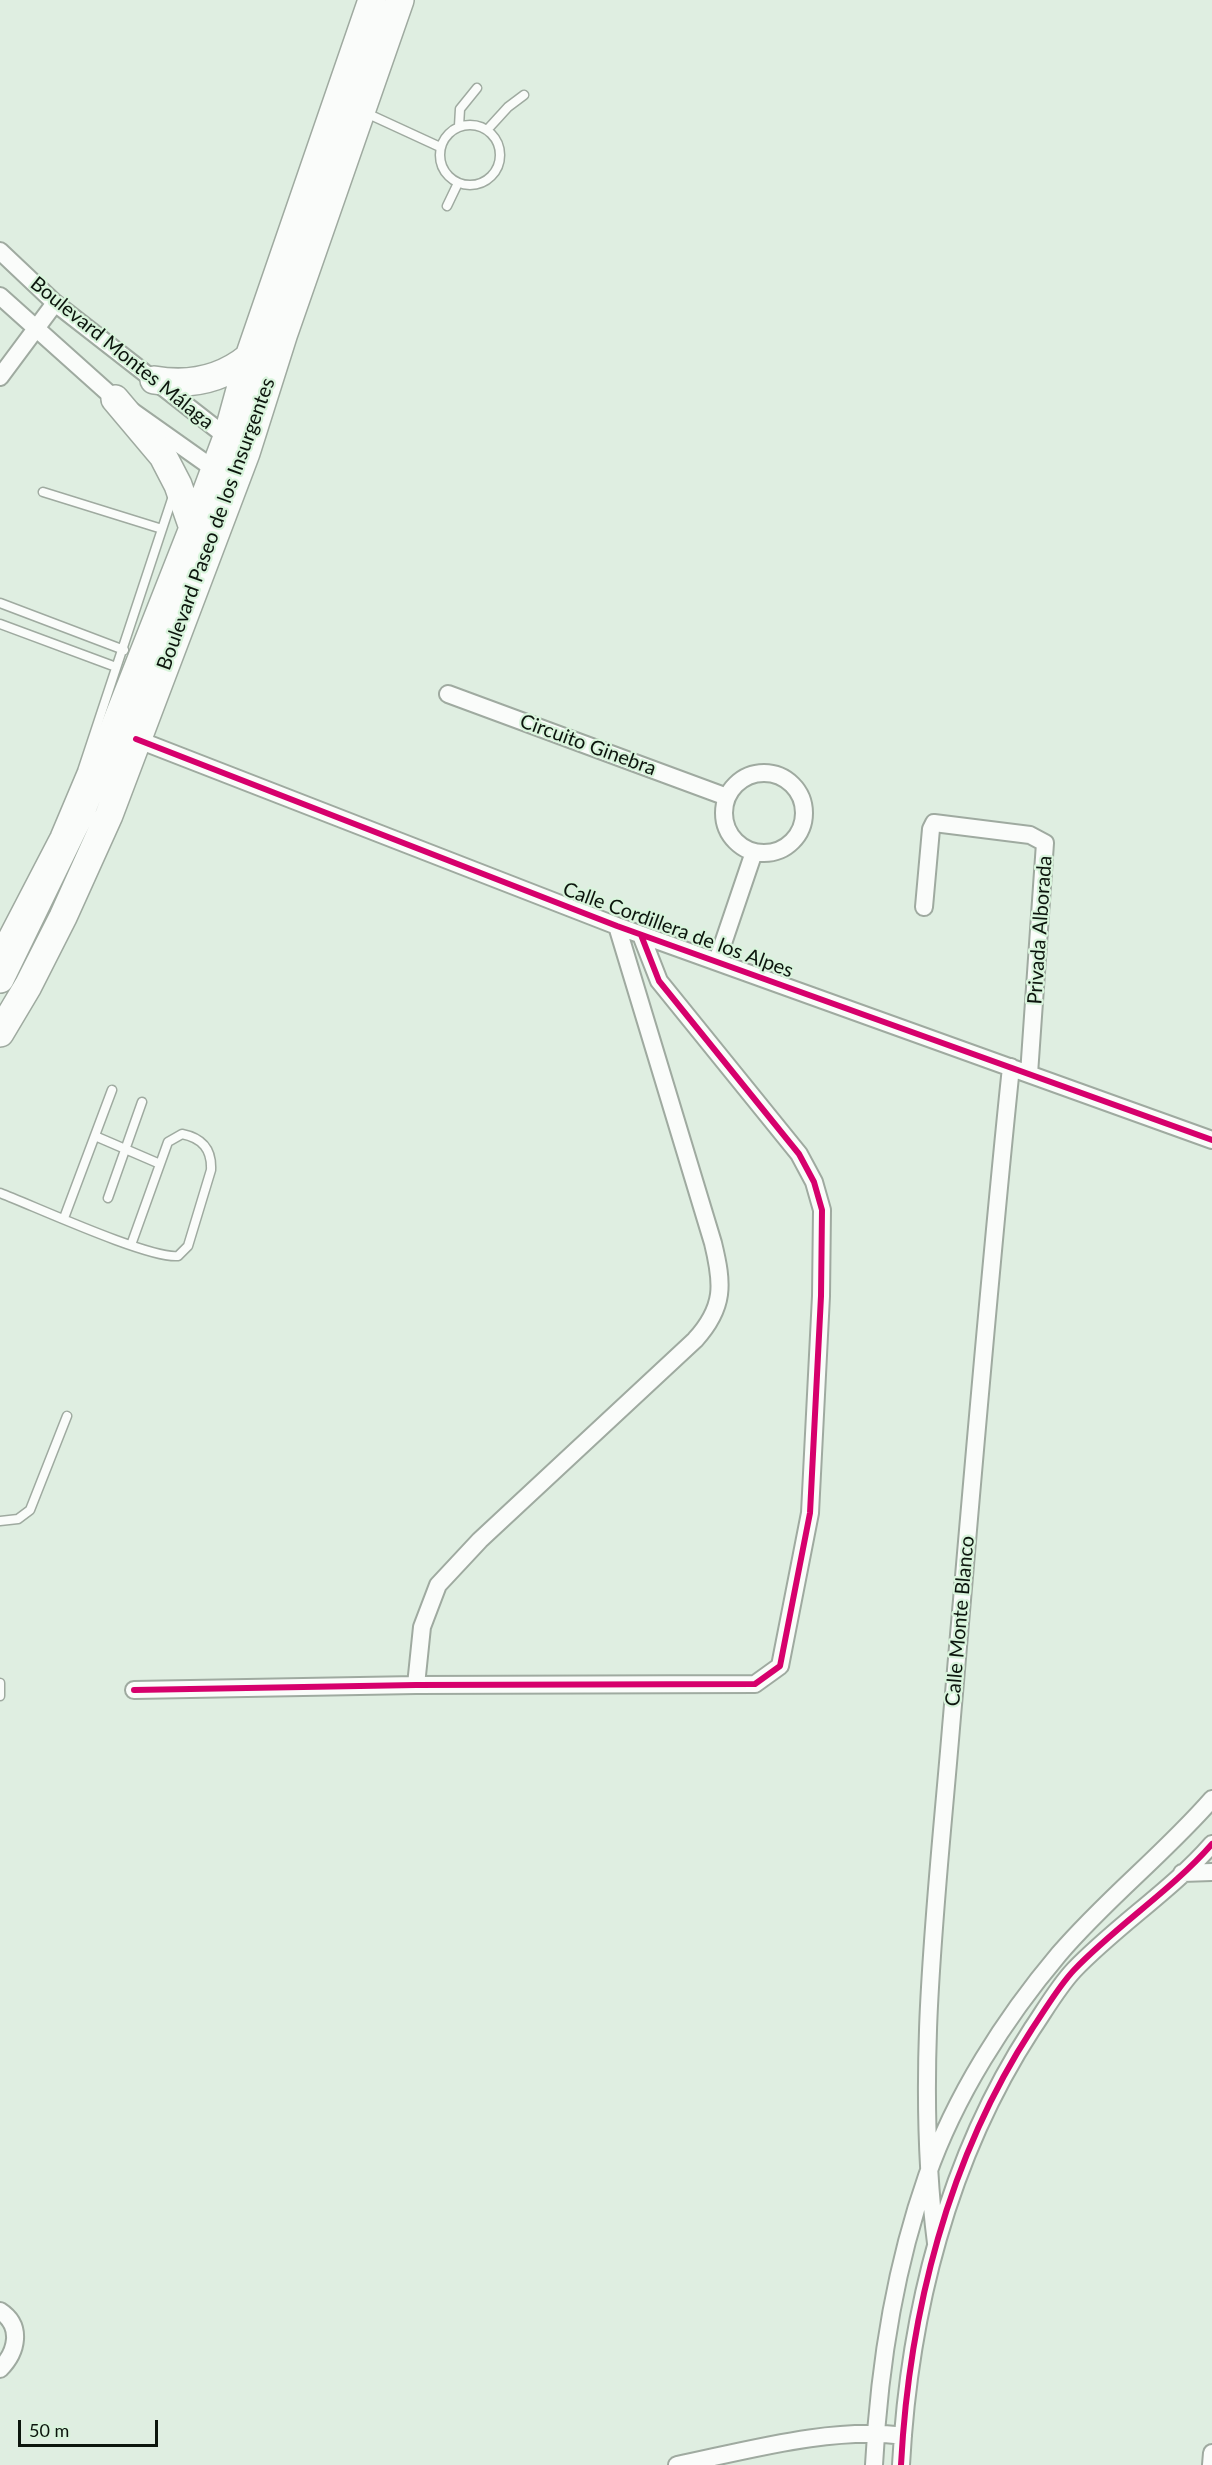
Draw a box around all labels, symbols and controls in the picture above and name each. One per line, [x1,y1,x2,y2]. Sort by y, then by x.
street label: Boulevard Montes Málaga [26,272,218,434]
street label: Boulevard Paseo de los Insurgentes [152,375,280,673]
street label: Circuito Ginebra [517,709,659,781]
street label: Privada Alborada [1023,855,1057,1005]
street label: Calle Cordillera de los Alpes [560,877,796,983]
street label: Calle Monte Blanco [941,1535,979,1707]
scale bar [21,2408,160,2446]
text: 50 m [29,2419,69,2441]

